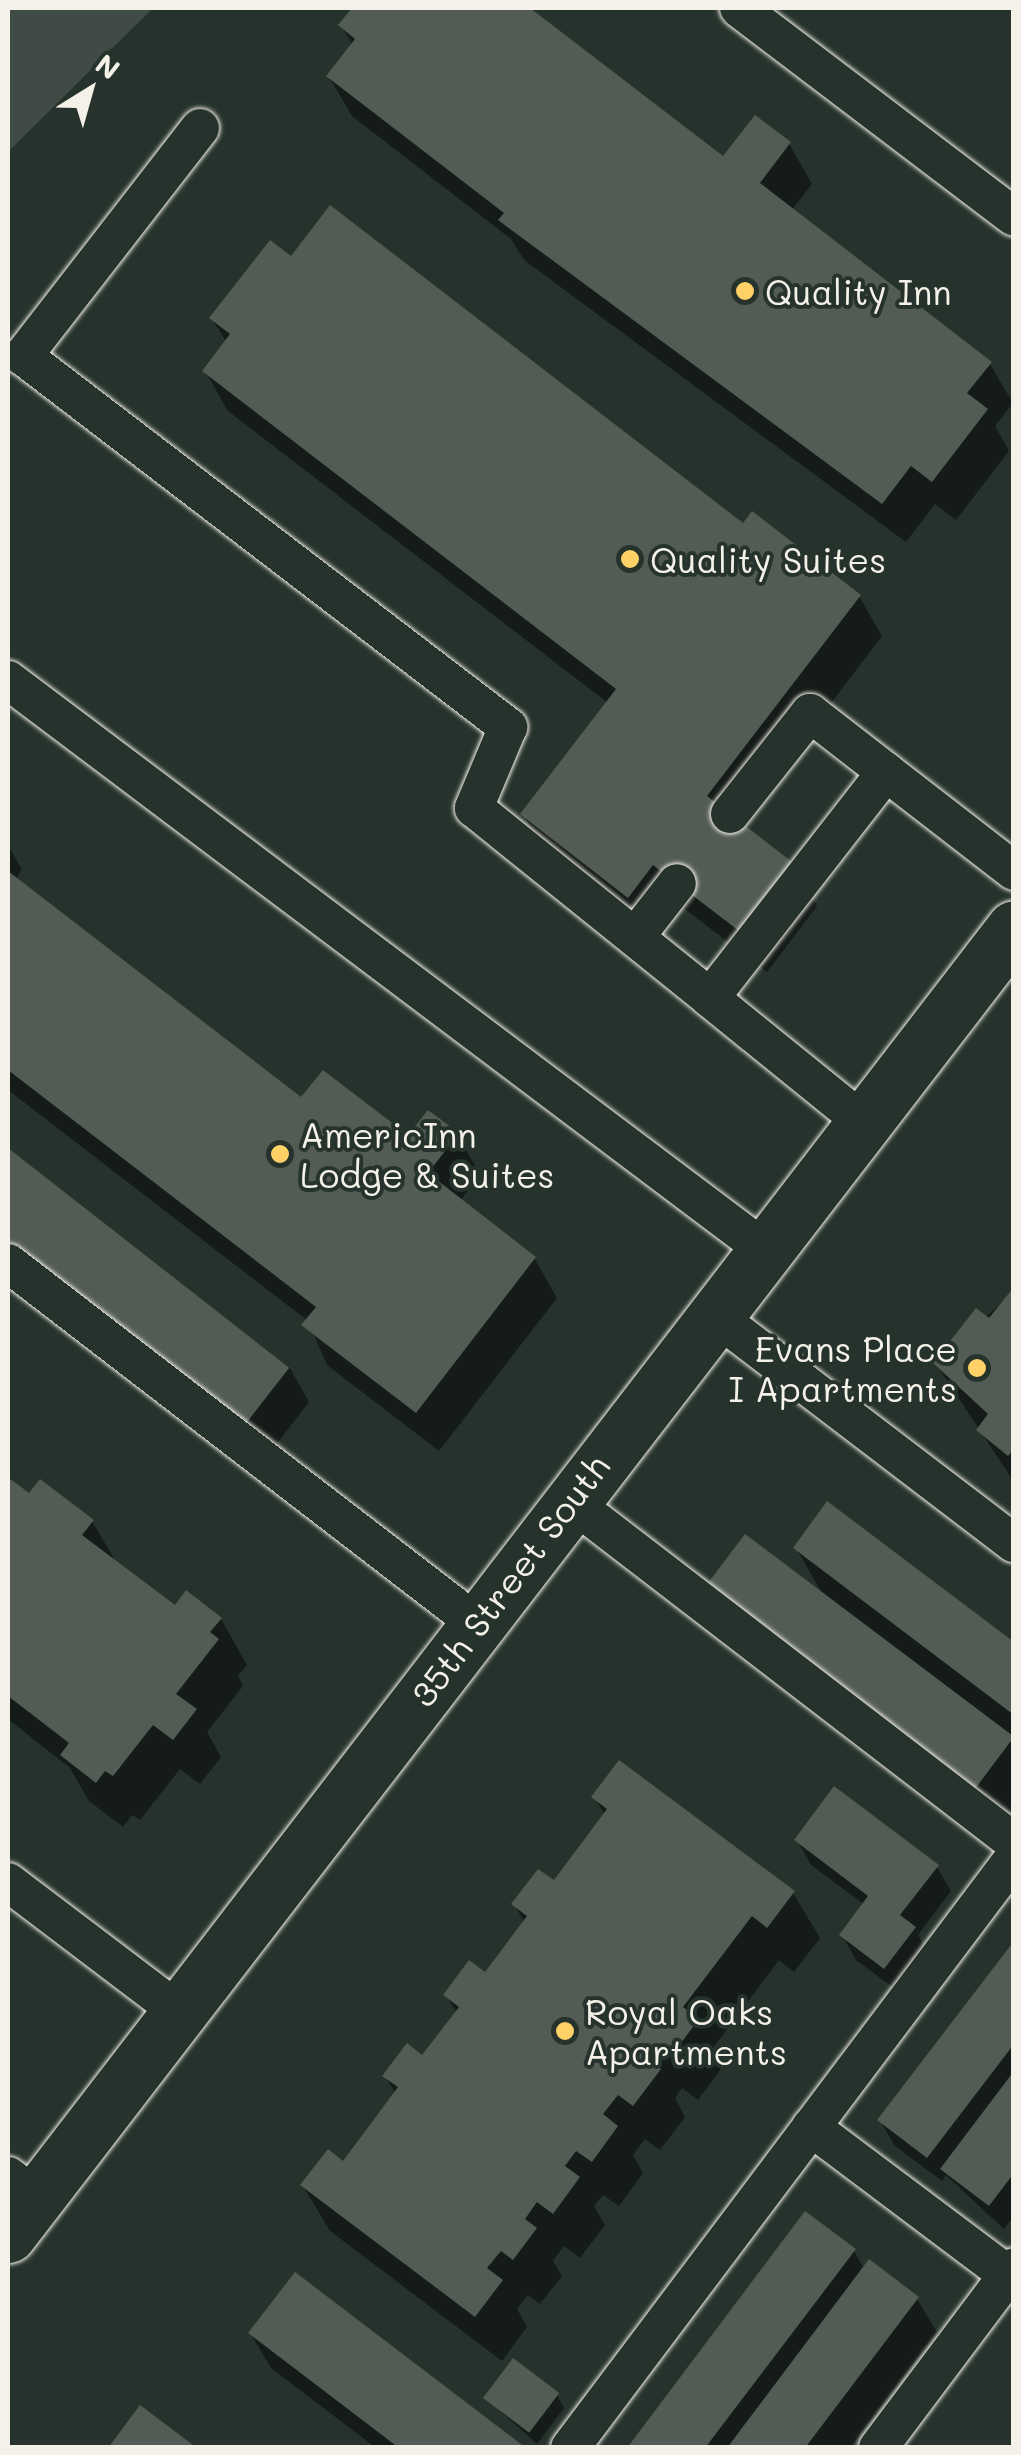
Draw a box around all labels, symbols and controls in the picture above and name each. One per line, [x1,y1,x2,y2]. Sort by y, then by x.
north arrow [40,40,140,140]
text: N [89,45,127,87]
place label: Quality Inn [765,270,952,312]
marker: Quality Inn [734,280,756,302]
place label: Quality Suites [650,538,886,580]
marker: Quality Suites [619,548,641,570]
place label: AmericInn Lodge & Suites [300,1113,555,1195]
marker: AmericInn Lodge & Suites [269,1143,291,1165]
place label: Evans Place I Apartments [729,1327,957,1409]
marker: Evans Place I Apartments [966,1357,988,1379]
street label: 35th Street South [401,1446,617,1714]
place label: Royal Oaks Apartments [585,1990,787,2072]
marker: Royal Oaks Apartments [554,2020,576,2042]

